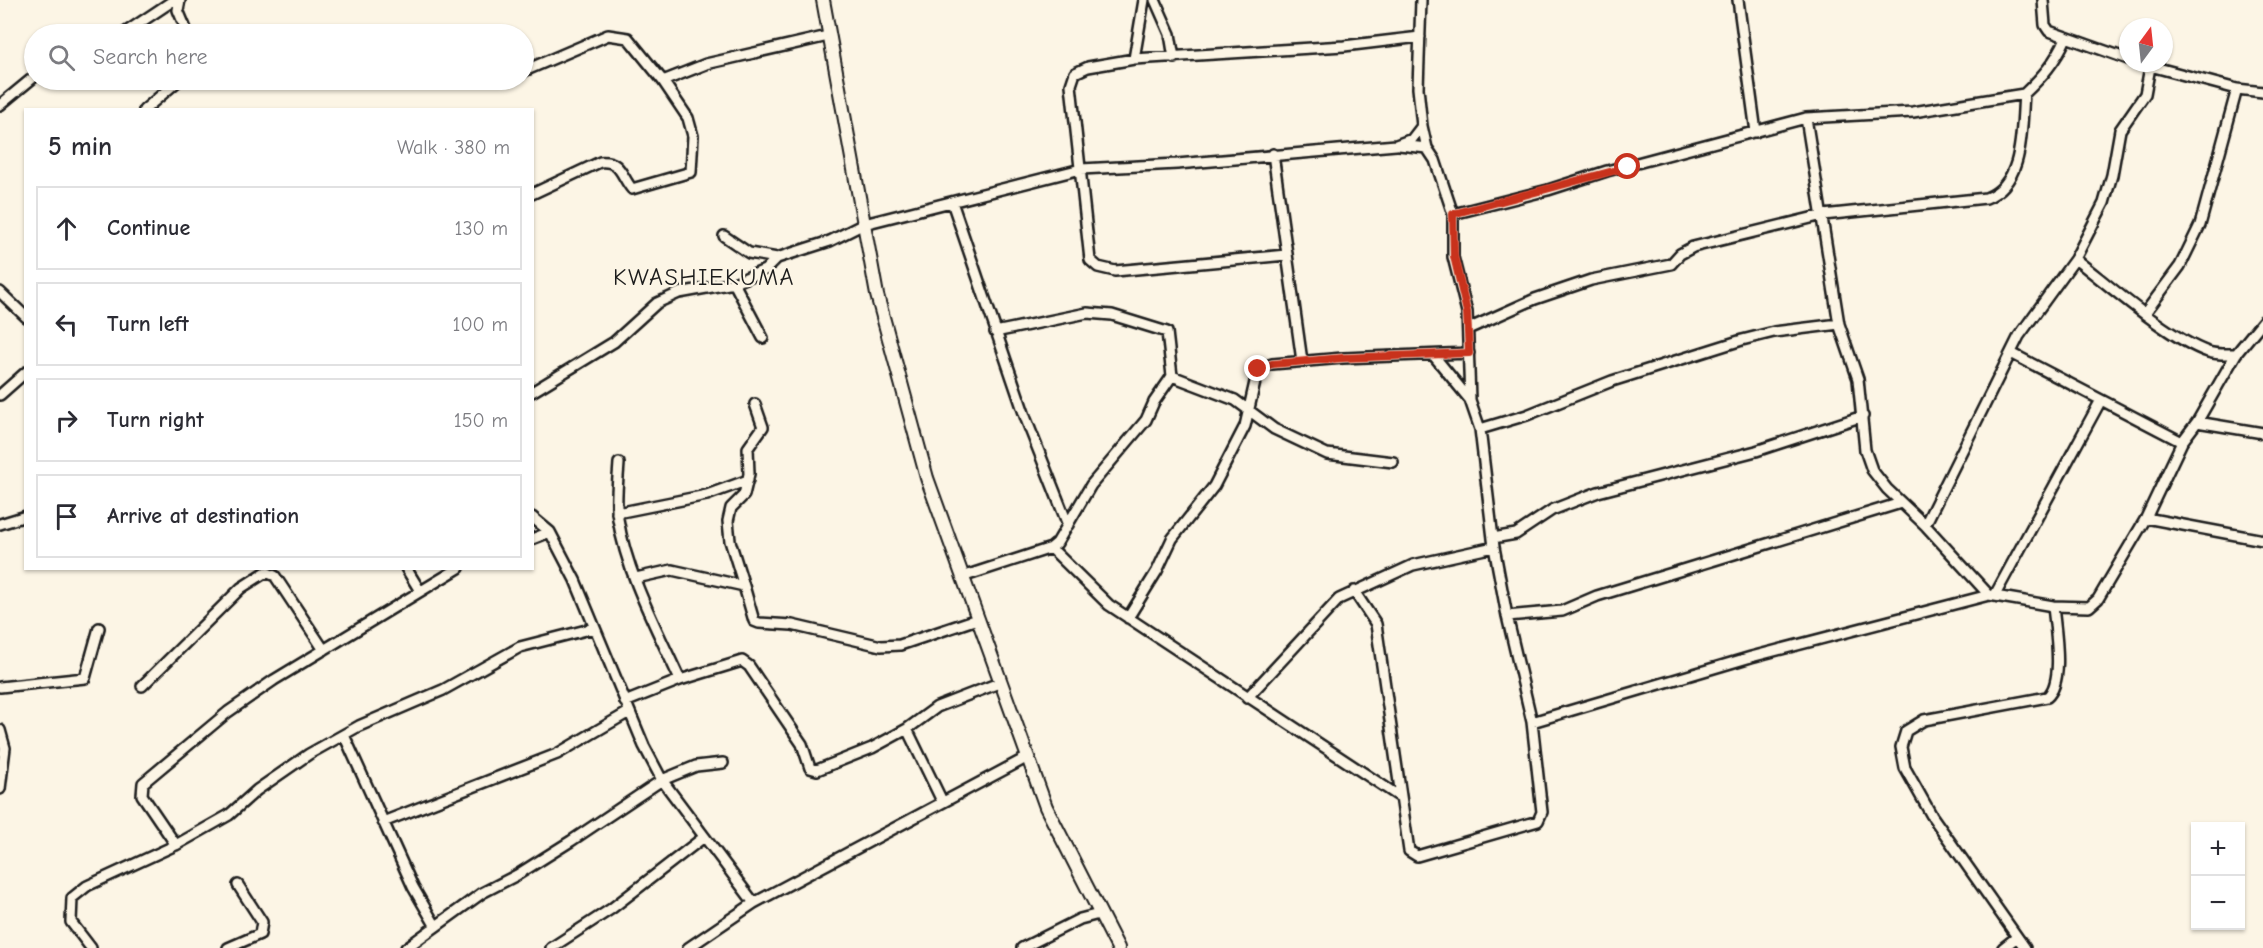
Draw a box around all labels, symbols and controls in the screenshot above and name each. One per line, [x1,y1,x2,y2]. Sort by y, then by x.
north arrow [2119,18,2173,72]
search box [24,24,534,90]
icon: search [45,41,78,74]
text: Search here [93,44,208,70]
text: 5 min [48,132,112,162]
text: Walk · 380 m [397,136,510,159]
route start [1614,153,1640,179]
icon: ahead [50,212,83,245]
text: Continue [107,215,190,241]
text: 130 m [455,217,508,240]
district label: KWASHIEKUMA [613,263,795,291]
icon: left [50,308,83,341]
text: Turn left [107,311,189,337]
text: 100 m [453,313,508,336]
route end [1244,355,1270,381]
icon: right [50,404,83,437]
text: Turn right [107,407,204,433]
text: 150 m [454,409,508,432]
icon: arrive [50,500,83,533]
text: Arrive at destination [107,503,299,529]
map controls [2191,822,2245,930]
button: + [2191,822,2245,876]
button: − [2191,876,2245,930]

